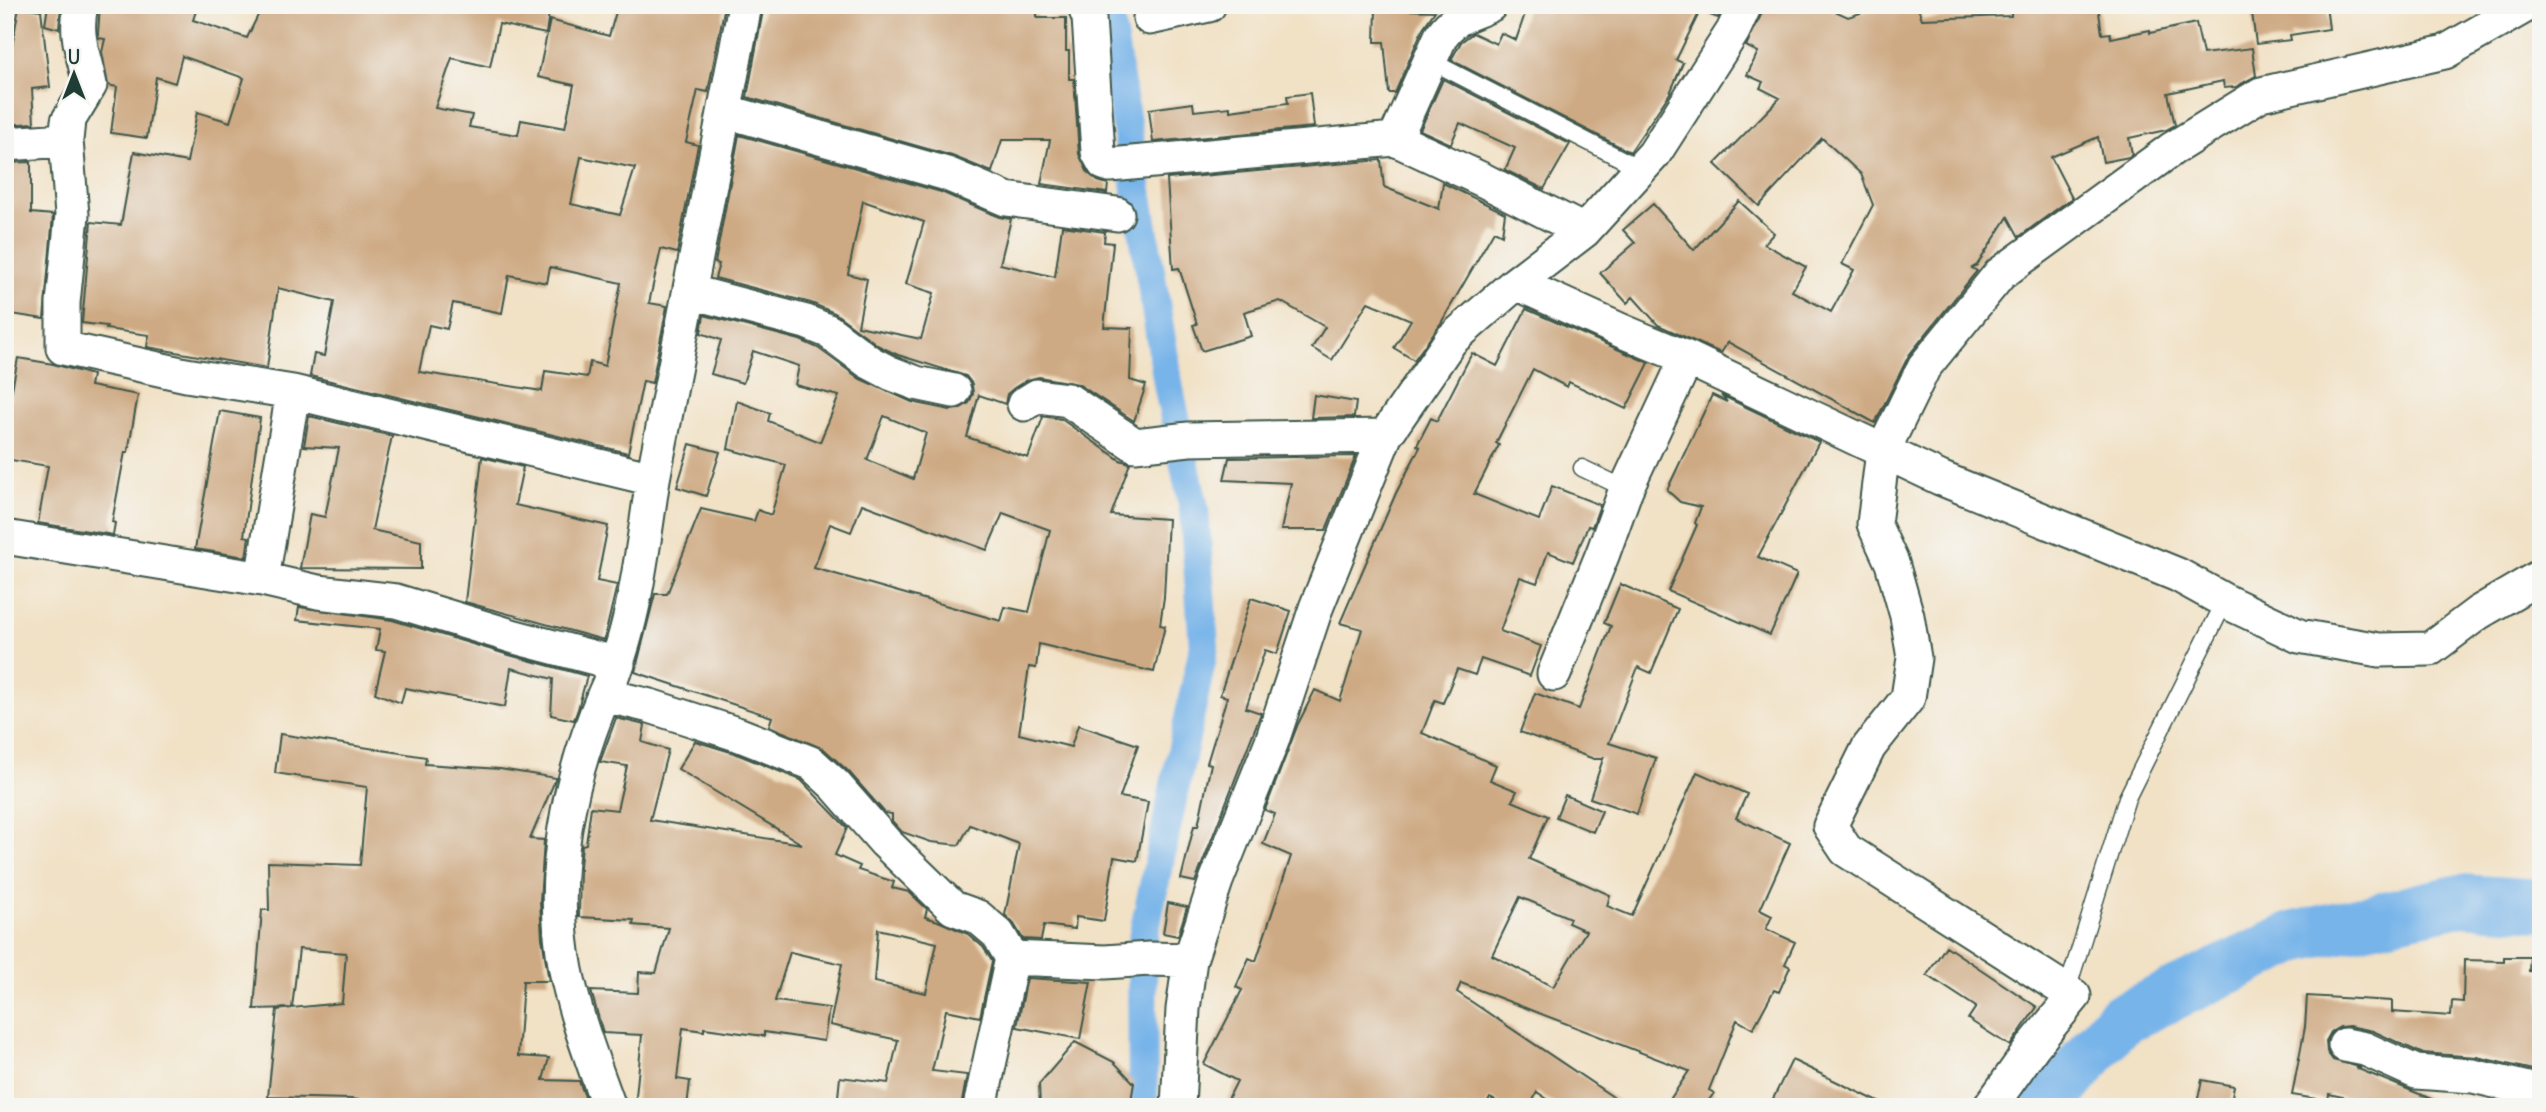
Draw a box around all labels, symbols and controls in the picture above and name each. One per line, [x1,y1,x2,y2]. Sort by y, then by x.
north arrow [38,38,108,108]
text: U [68,45,80,69]

